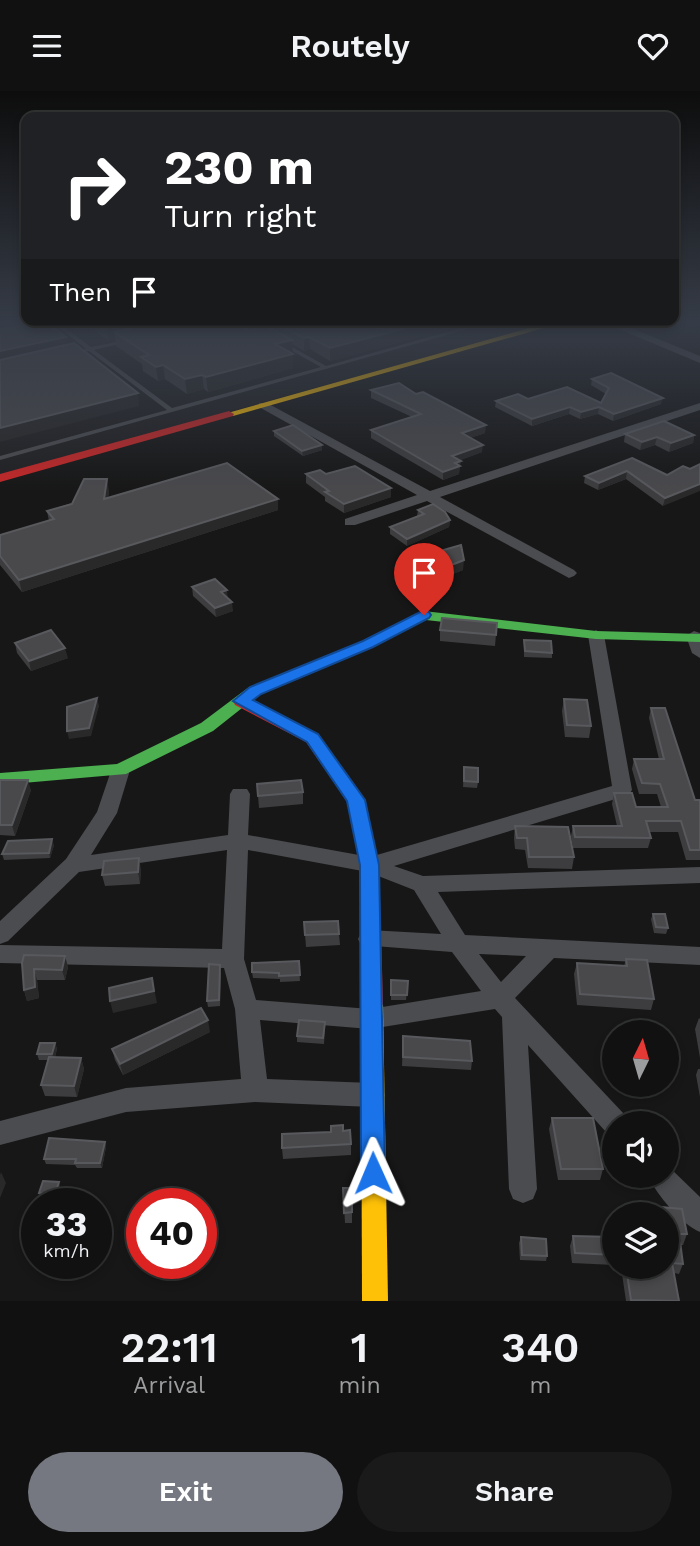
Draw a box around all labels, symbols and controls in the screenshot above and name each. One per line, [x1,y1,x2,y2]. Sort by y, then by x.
icon: menu [28,27,66,65]
text: Routely [290,27,410,65]
icon: heart [634,27,672,65]
text: 230 m [164,138,314,196]
icon: right [49,140,140,231]
text: Turn right [164,197,316,235]
icon: arrive [125,273,163,311]
text: Then [49,277,111,307]
pin [394,543,454,615]
icon: arrive [405,554,443,592]
north arrow [602,1020,679,1097]
map controls [602,1020,679,1279]
button: sound [602,1111,679,1188]
position arrow [336,1136,410,1210]
speed limit sign: 40 [126,1188,217,1279]
button: layers [602,1202,679,1279]
text: 33 [46,1203,87,1245]
text: km/h [43,1240,90,1261]
text: 22:11 [121,1323,218,1372]
text: 1 [351,1323,368,1372]
text: 340 [501,1323,579,1372]
text: Arrival [133,1372,205,1399]
text: min [338,1372,381,1399]
text: m [529,1372,551,1399]
button: Exit [28,1452,343,1532]
button: Share [357,1452,672,1532]

